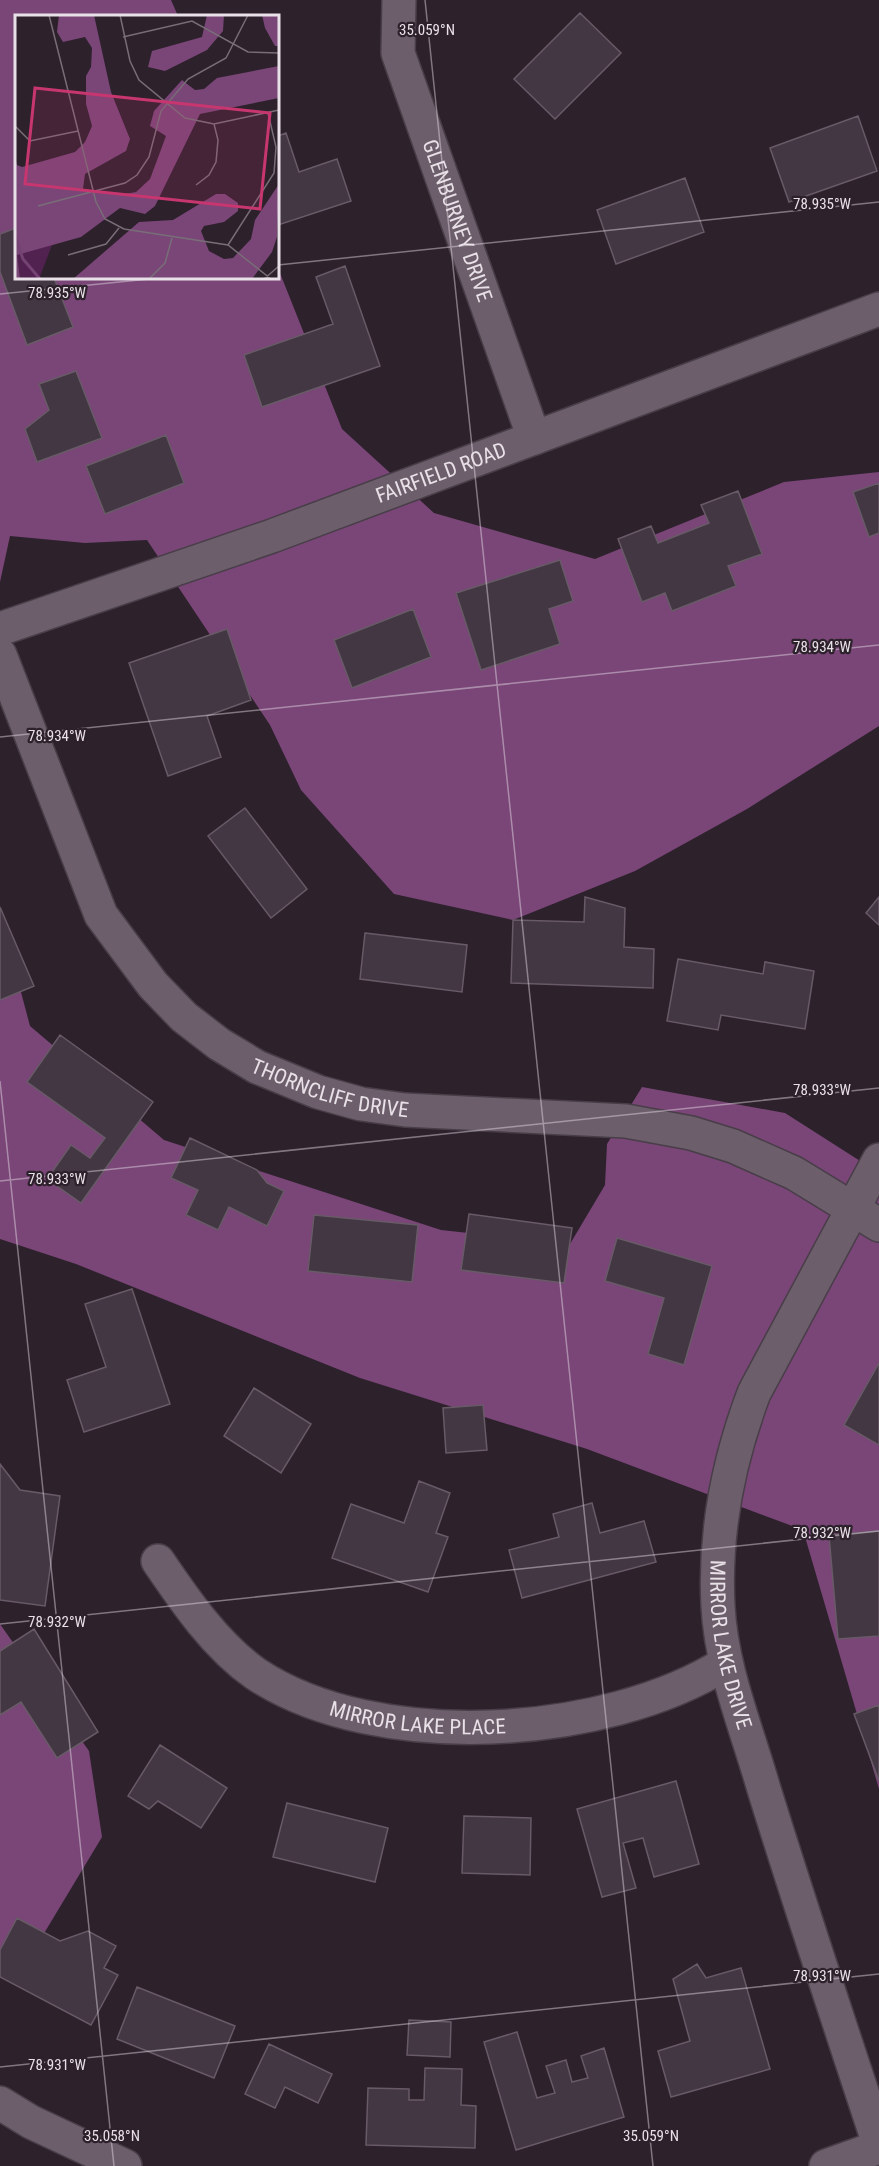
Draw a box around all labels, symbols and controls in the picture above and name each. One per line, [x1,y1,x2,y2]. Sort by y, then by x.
inset map [15,15,279,279]
text: 35.059°N [399,21,455,39]
street label: GLENBURNEY DRIVE [418,137,497,305]
text: 78.935°W [793,195,852,213]
text: 78.935°W [28,284,87,302]
street label: FAIRFIELD ROAD [373,437,510,508]
text: 78.934°W [793,638,852,656]
text: 78.934°W [28,727,87,745]
street label: THORNCLIFF DRIVE [248,1054,410,1122]
text: 78.933°W [793,1081,852,1099]
text: 78.933°W [28,1170,87,1188]
text: 78.932°W [793,1524,852,1542]
street label: MIRROR LAKE DRIVE [705,1560,756,1732]
text: 78.932°W [28,1613,87,1631]
street label: MIRROR LAKE PLACE [327,1697,506,1739]
text: 78.931°W [793,1967,852,1985]
text: 78.931°W [28,2056,87,2074]
text: 35.058°N [84,2127,140,2145]
text: 35.059°N [623,2127,679,2145]

